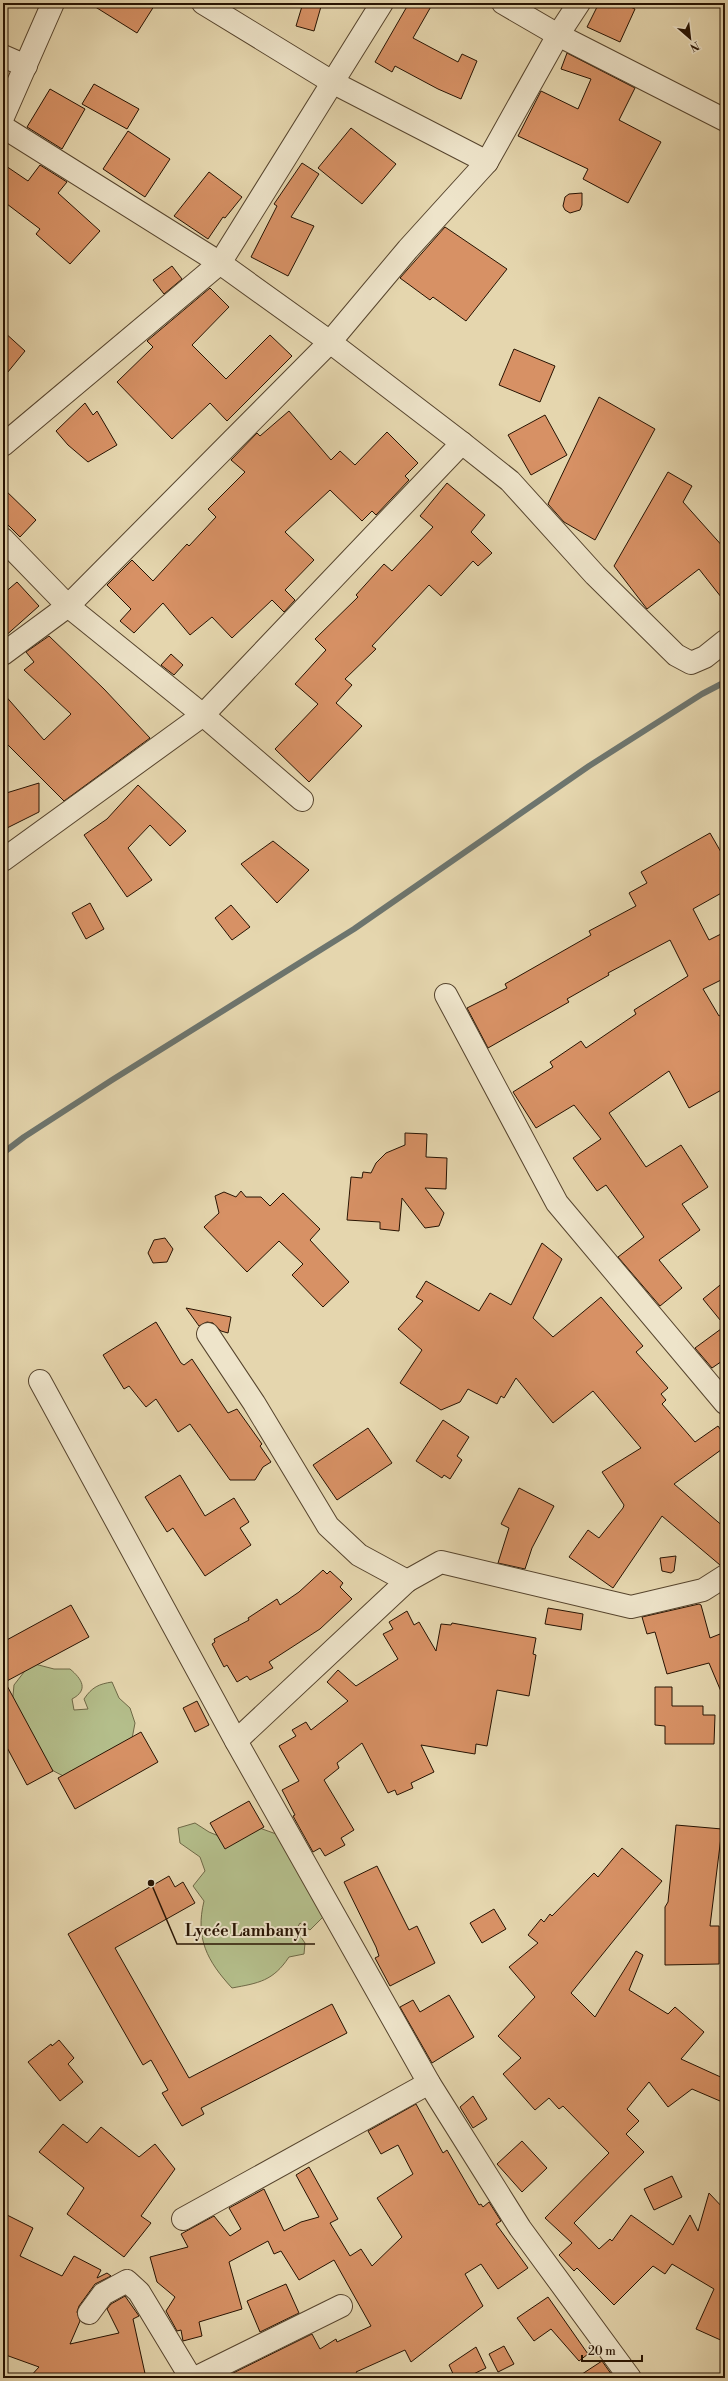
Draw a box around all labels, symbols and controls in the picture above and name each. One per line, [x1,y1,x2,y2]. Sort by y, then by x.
north arrow [670,18,710,58]
text: N [687,38,701,54]
callout: Lycée Lambanyi [177,1916,315,1944]
text: Lycée Lambanyi [185,1921,307,1941]
scale bar [582,2337,642,2363]
text: 20 m [588,2344,616,2359]

